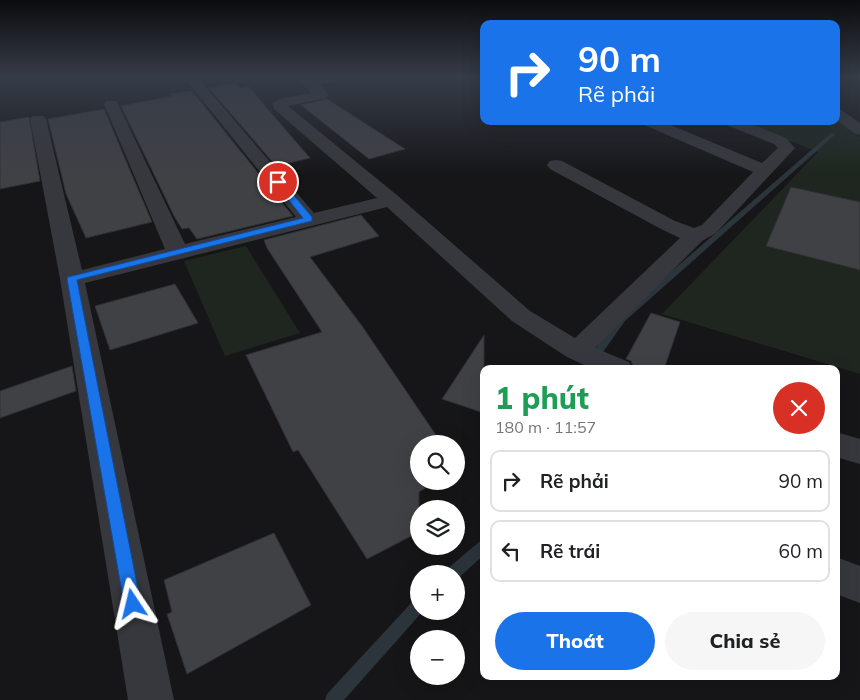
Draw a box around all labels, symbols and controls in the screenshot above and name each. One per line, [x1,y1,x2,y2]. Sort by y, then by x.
text: 90 m [578,37,661,81]
icon: right [495,40,560,105]
text: Rẽ phải [578,80,655,108]
pin [257,161,299,203]
icon: arrive [264,168,292,196]
text: 1 phút [495,379,589,417]
button: close [773,382,825,434]
text: 180 m · 11:57 [495,417,596,437]
map controls [410,435,465,685]
button: search [410,435,465,490]
icon: right [497,467,525,495]
text: Rẽ phải [540,469,609,493]
text: 90 m [779,469,823,493]
button: layers [410,500,465,555]
icon: left [497,537,525,565]
text: Rẽ trái [540,539,600,563]
text: 60 m [779,539,823,563]
button: + [410,565,465,620]
position arrow [106,577,158,629]
button: Thoát [495,612,655,670]
button: Chia sẻ [665,612,825,670]
button: − [410,630,465,685]

